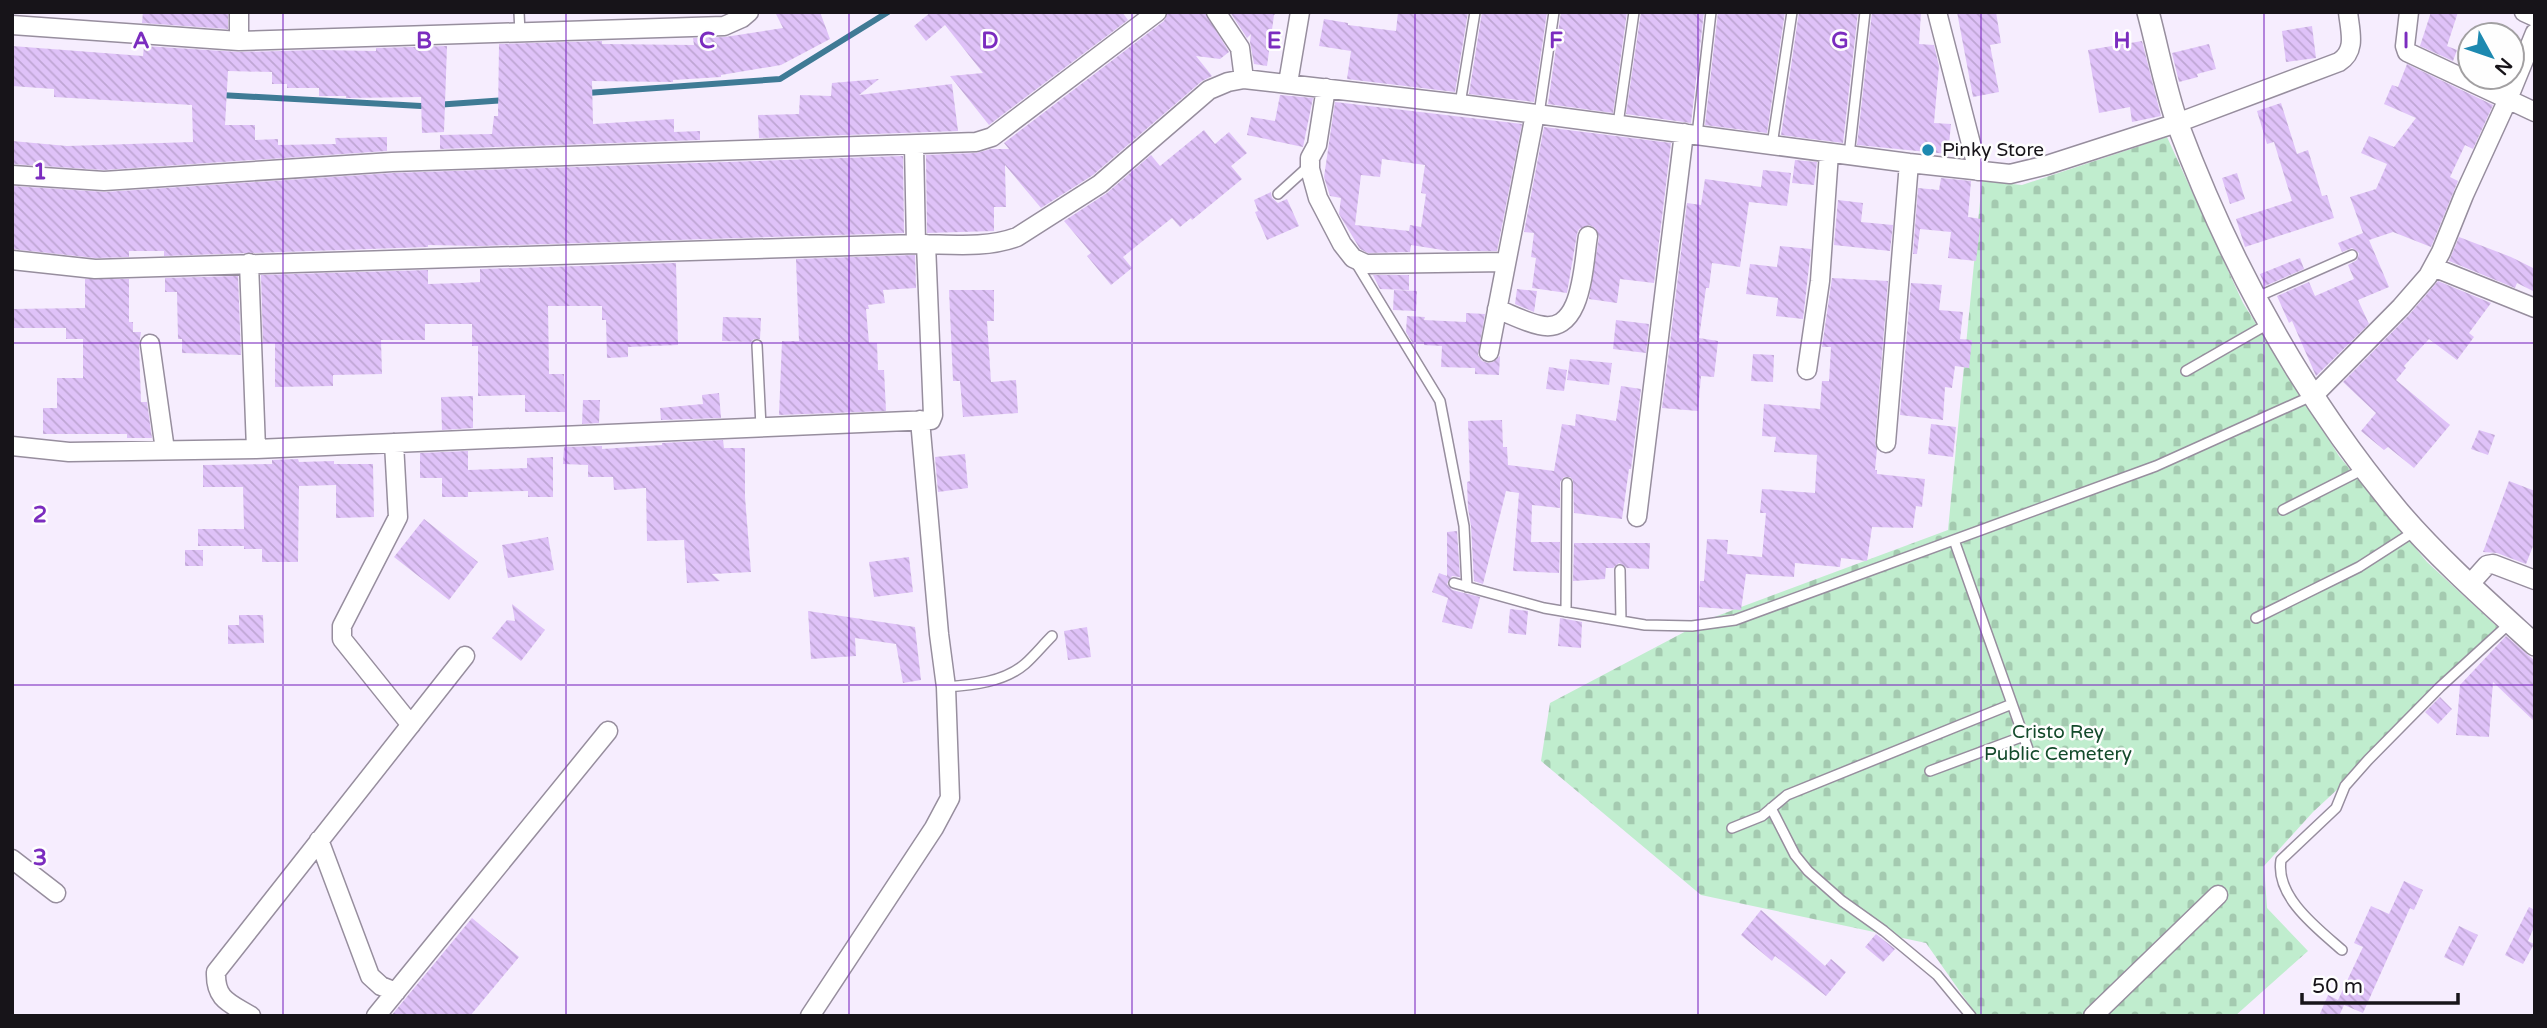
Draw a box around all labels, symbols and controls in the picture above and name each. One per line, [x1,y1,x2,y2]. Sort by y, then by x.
north arrow [2456,21,2526,91]
text: A [132,27,150,55]
text: B [416,27,432,55]
text: C [699,27,715,55]
text: D [981,27,999,55]
text: E [1267,27,1281,55]
text: F [1549,27,1563,55]
text: G [1831,27,1849,55]
text: H [2113,27,2131,55]
text: I [2403,27,2409,55]
text: N [2490,53,2517,79]
place label: Pinky Store [1942,139,2044,161]
marker: Pinky Store [1920,142,1936,158]
text: 1 [33,158,47,186]
text: 2 [33,501,47,529]
park label: Cristo Rey Public Cemetery [1984,721,2132,765]
text: 3 [33,844,47,872]
scale bar [2302,962,2458,1006]
text: 50 m [2312,974,2363,999]

